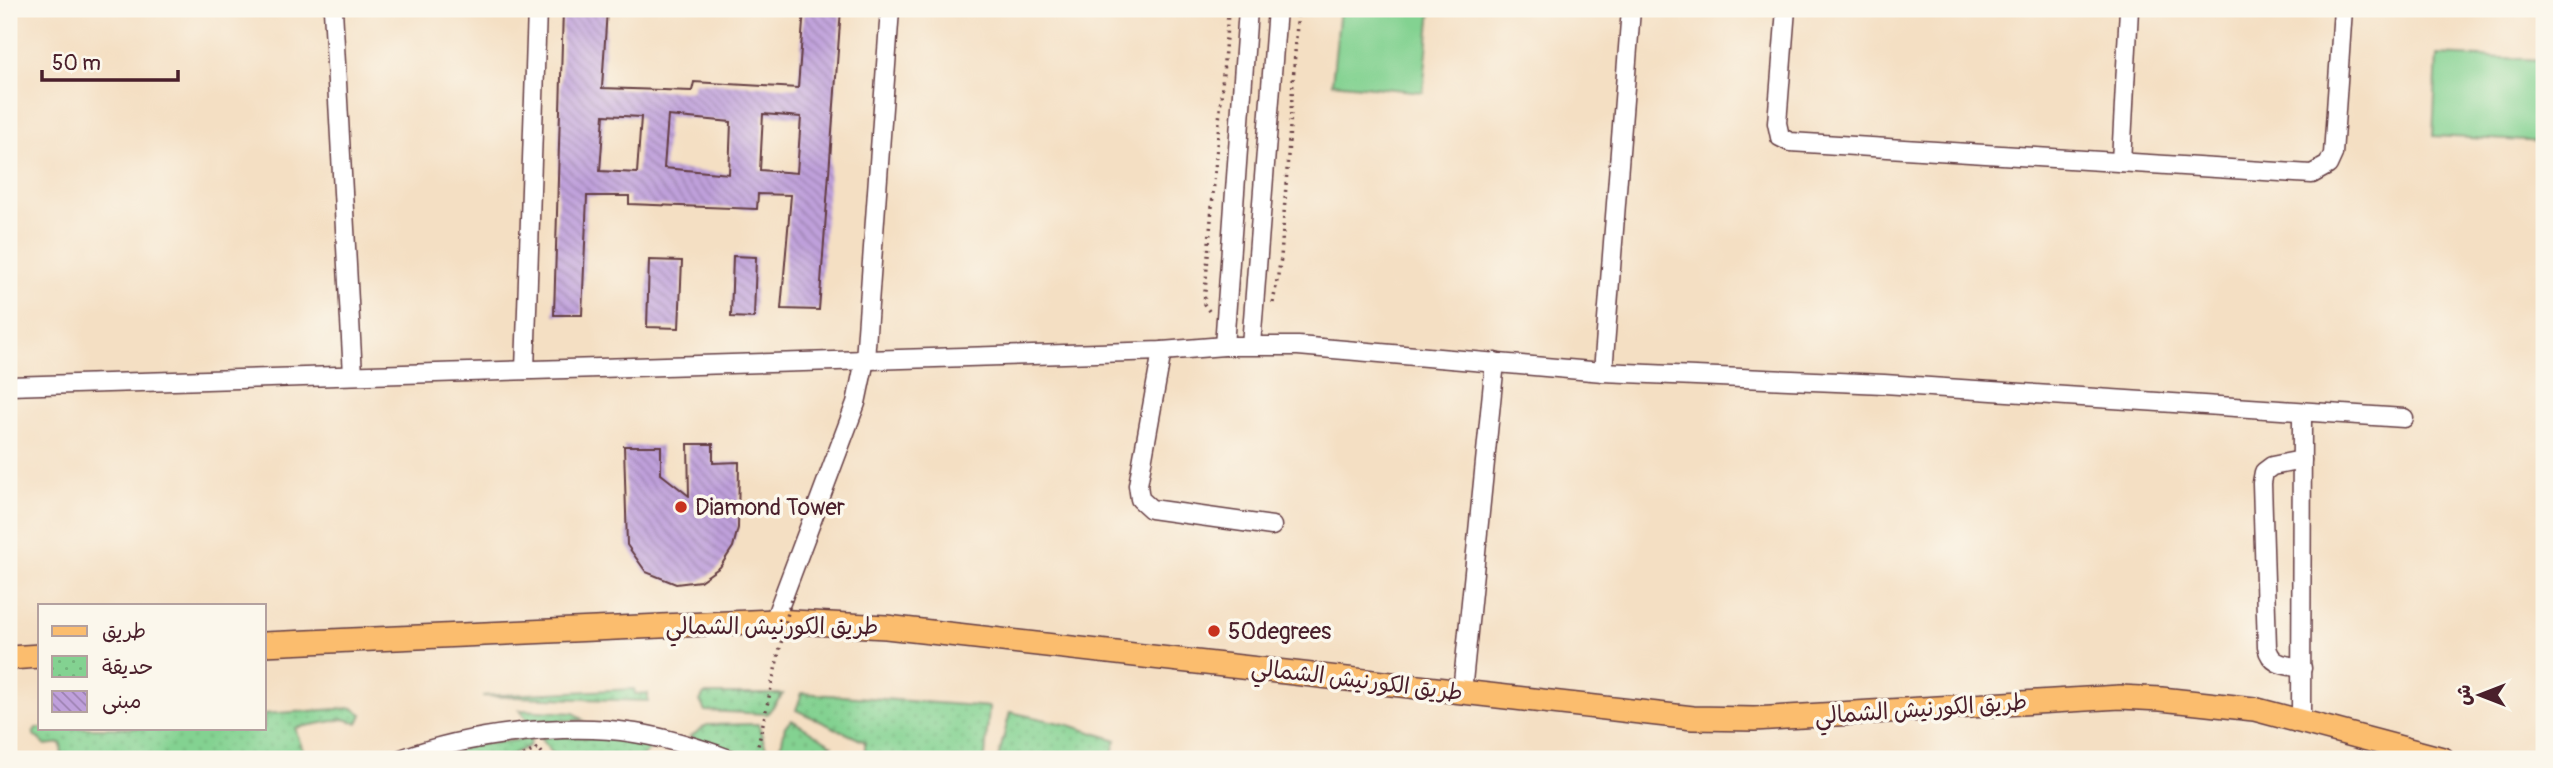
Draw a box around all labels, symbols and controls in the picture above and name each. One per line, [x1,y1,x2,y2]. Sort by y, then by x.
scale bar [42,38,178,82]
text: 50 m [52,50,101,77]
place label: Diamond Tower [695,493,845,522]
marker: Diamond Tower [673,499,689,515]
legend [38,604,266,730]
street label: طريق الكورنيش الشمالي [666,612,878,647]
place label: 50degrees [1228,617,1331,646]
text: طريق [102,618,146,645]
marker: 50degrees [1206,623,1222,639]
street label: طريق الكورنيش الشمالي [1249,653,1464,713]
text: حديقة [102,654,153,681]
north arrow [2444,660,2514,730]
text: ش [2452,684,2476,705]
street label: طريق الكورنيش الشمالي [1814,687,2029,737]
text: مبنى [102,688,141,715]

